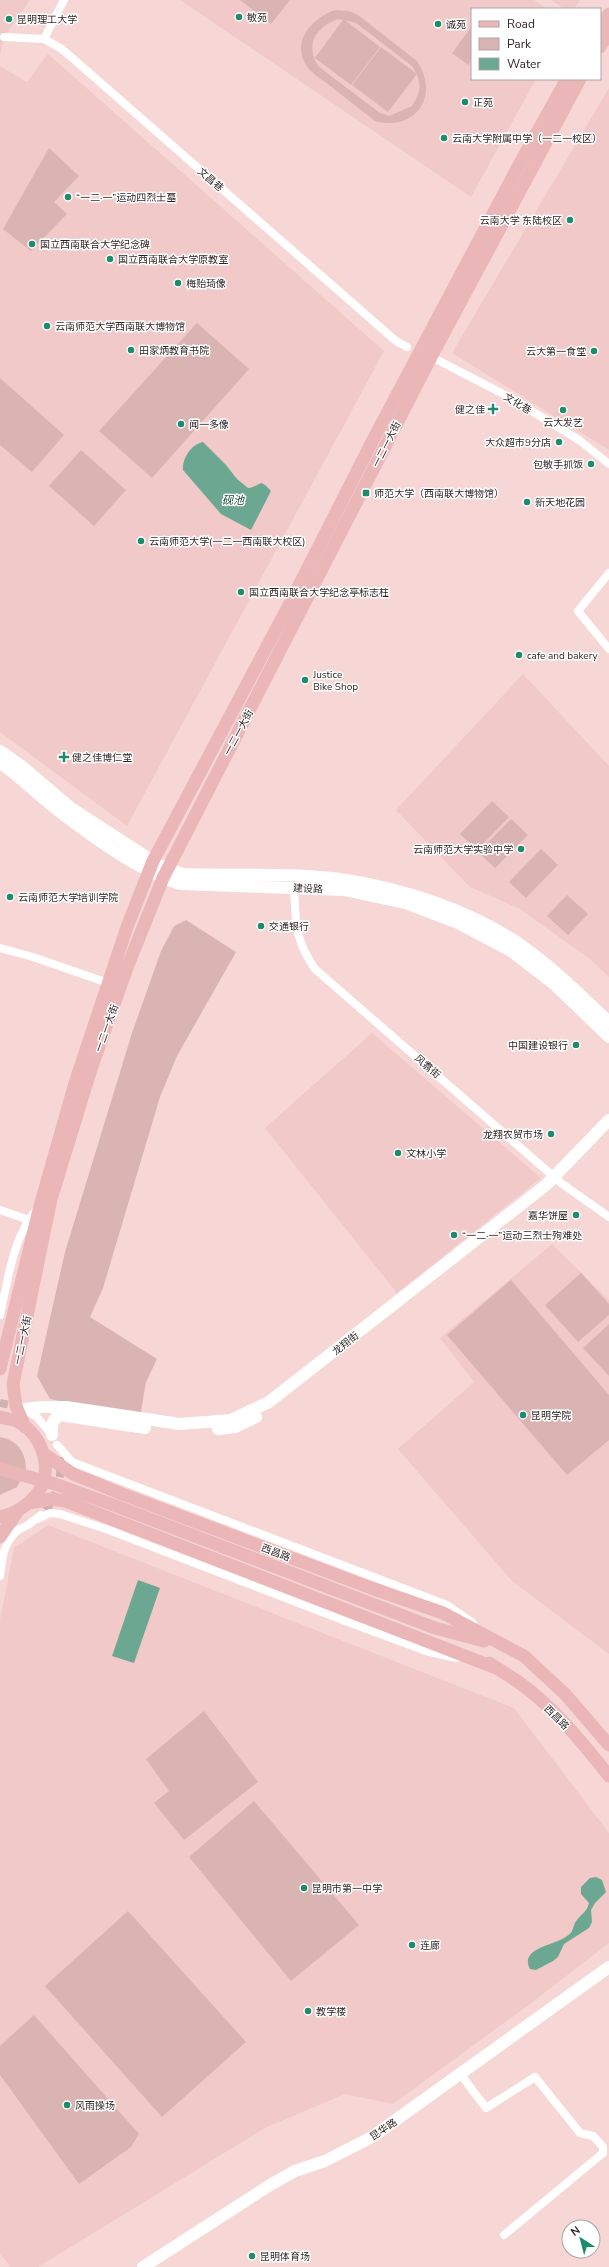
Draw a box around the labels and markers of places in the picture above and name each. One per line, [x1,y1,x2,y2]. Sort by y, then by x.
place label: 敏苑 [247,11,267,25]
marker: 敏苑 [234,12,244,22]
place label: 昆明理工大学 [17,13,77,27]
marker: 昆明理工大学 [4,14,14,24]
place label: 诚苑 [446,18,466,32]
marker: 诚苑 [433,19,443,29]
place label: 正苑 [473,96,493,110]
marker: 正苑 [460,97,470,107]
place label: 云南大学附属中学（一二一校区） [452,132,602,146]
marker: 云南大学附属中学（一二一校区） [439,133,449,143]
place label: “一二·一”运动四烈士墓 [76,191,176,205]
marker: “一二·一”运动四烈士墓 [63,192,73,202]
place label: 云南大学 东陆校区 [479,214,562,228]
marker: 云南大学 东陆校区 [565,215,575,225]
place label: 国立西南联合大学纪念碑 [40,238,150,252]
marker: 国立西南联合大学纪念碑 [27,239,37,249]
place label: 国立西南联合大学原教室 [118,253,228,267]
marker: 国立西南联合大学原教室 [105,254,115,264]
place label: 梅贻琦像 [186,277,226,291]
marker: 梅贻琦像 [173,278,183,288]
place label: 云南师范大学西南联大博物馆 [55,320,185,334]
marker: 云南师范大学西南联大博物馆 [42,321,52,331]
place label: 田家炳教育书院 [139,344,209,358]
marker: 田家炳教育书院 [126,345,136,355]
place label: 云大第一食堂 [526,345,586,359]
marker: 云大第一食堂 [589,346,599,356]
place label: 健之佳 [455,403,485,417]
marker: 健之佳 [488,404,498,414]
marker: 云大发艺 [558,405,568,415]
place label: 云大发艺 [543,416,583,430]
place label: 闻一多像 [189,418,229,432]
marker: 闻一多像 [176,419,186,429]
place label: 大众超市9分店 [485,436,551,450]
marker: 大众超市9分店 [554,437,564,447]
place label: 包敏手抓饭 [533,458,583,472]
marker: 包敏手抓饭 [586,459,596,469]
place label: 师范大学（西南联大博物馆） [374,487,504,501]
marker: 师范大学（西南联大博物馆） [361,488,371,498]
place label: 新天地花园 [535,496,585,510]
marker: 新天地花园 [522,497,532,507]
place label: 云南师范大学(一二一西南联大校区) [149,535,305,549]
marker: 云南师范大学(一二一西南联大校区) [136,536,146,546]
place label: 国立西南联合大学纪念亭标志柱 [249,586,389,600]
marker: 国立西南联合大学纪念亭标志柱 [236,587,246,597]
place label: cafe and bakery [527,649,599,663]
marker: cafe and bakery [514,650,524,660]
place label: Justice Bike Shop [312,668,358,694]
marker: Justice Bike Shop [300,675,310,685]
place label: 健之佳博仁堂 [72,751,132,765]
marker: 健之佳博仁堂 [59,752,69,762]
place label: 云南师范大学实验中学 [413,843,513,857]
marker: 云南师范大学实验中学 [516,844,526,854]
place label: 云南师范大学培训学院 [18,891,118,905]
marker: 云南师范大学培训学院 [5,892,15,902]
place label: 交通银行 [269,920,309,934]
marker: 交通银行 [256,921,266,931]
place label: 中国建设银行 [508,1039,568,1053]
marker: 中国建设银行 [571,1040,581,1050]
place label: 龙翔农贸市场 [483,1128,543,1142]
marker: 龙翔农贸市场 [546,1129,556,1139]
place label: 文林小学 [406,1147,446,1161]
marker: 文林小学 [393,1148,403,1158]
place label: 嘉华饼屋 [528,1209,568,1223]
marker: 嘉华饼屋 [571,1210,581,1220]
place label: “一二·一”运动三烈士殉难处 [462,1229,582,1243]
marker: “一二·一”运动三烈士殉难处 [449,1230,459,1240]
place label: 昆明学院 [531,1409,571,1423]
marker: 昆明学院 [518,1410,528,1420]
place label: 昆明市第一中学 [312,1882,382,1896]
marker: 昆明市第一中学 [299,1883,309,1893]
place label: 连廊 [420,1939,440,1953]
marker: 连廊 [407,1940,417,1950]
place label: 教学楼 [316,2005,346,2019]
marker: 教学楼 [303,2006,313,2016]
place label: 风雨操场 [75,2099,115,2113]
marker: 风雨操场 [62,2100,72,2110]
place label: 昆明体育场 [260,2250,310,2264]
marker: 昆明体育场 [247,2251,257,2261]

